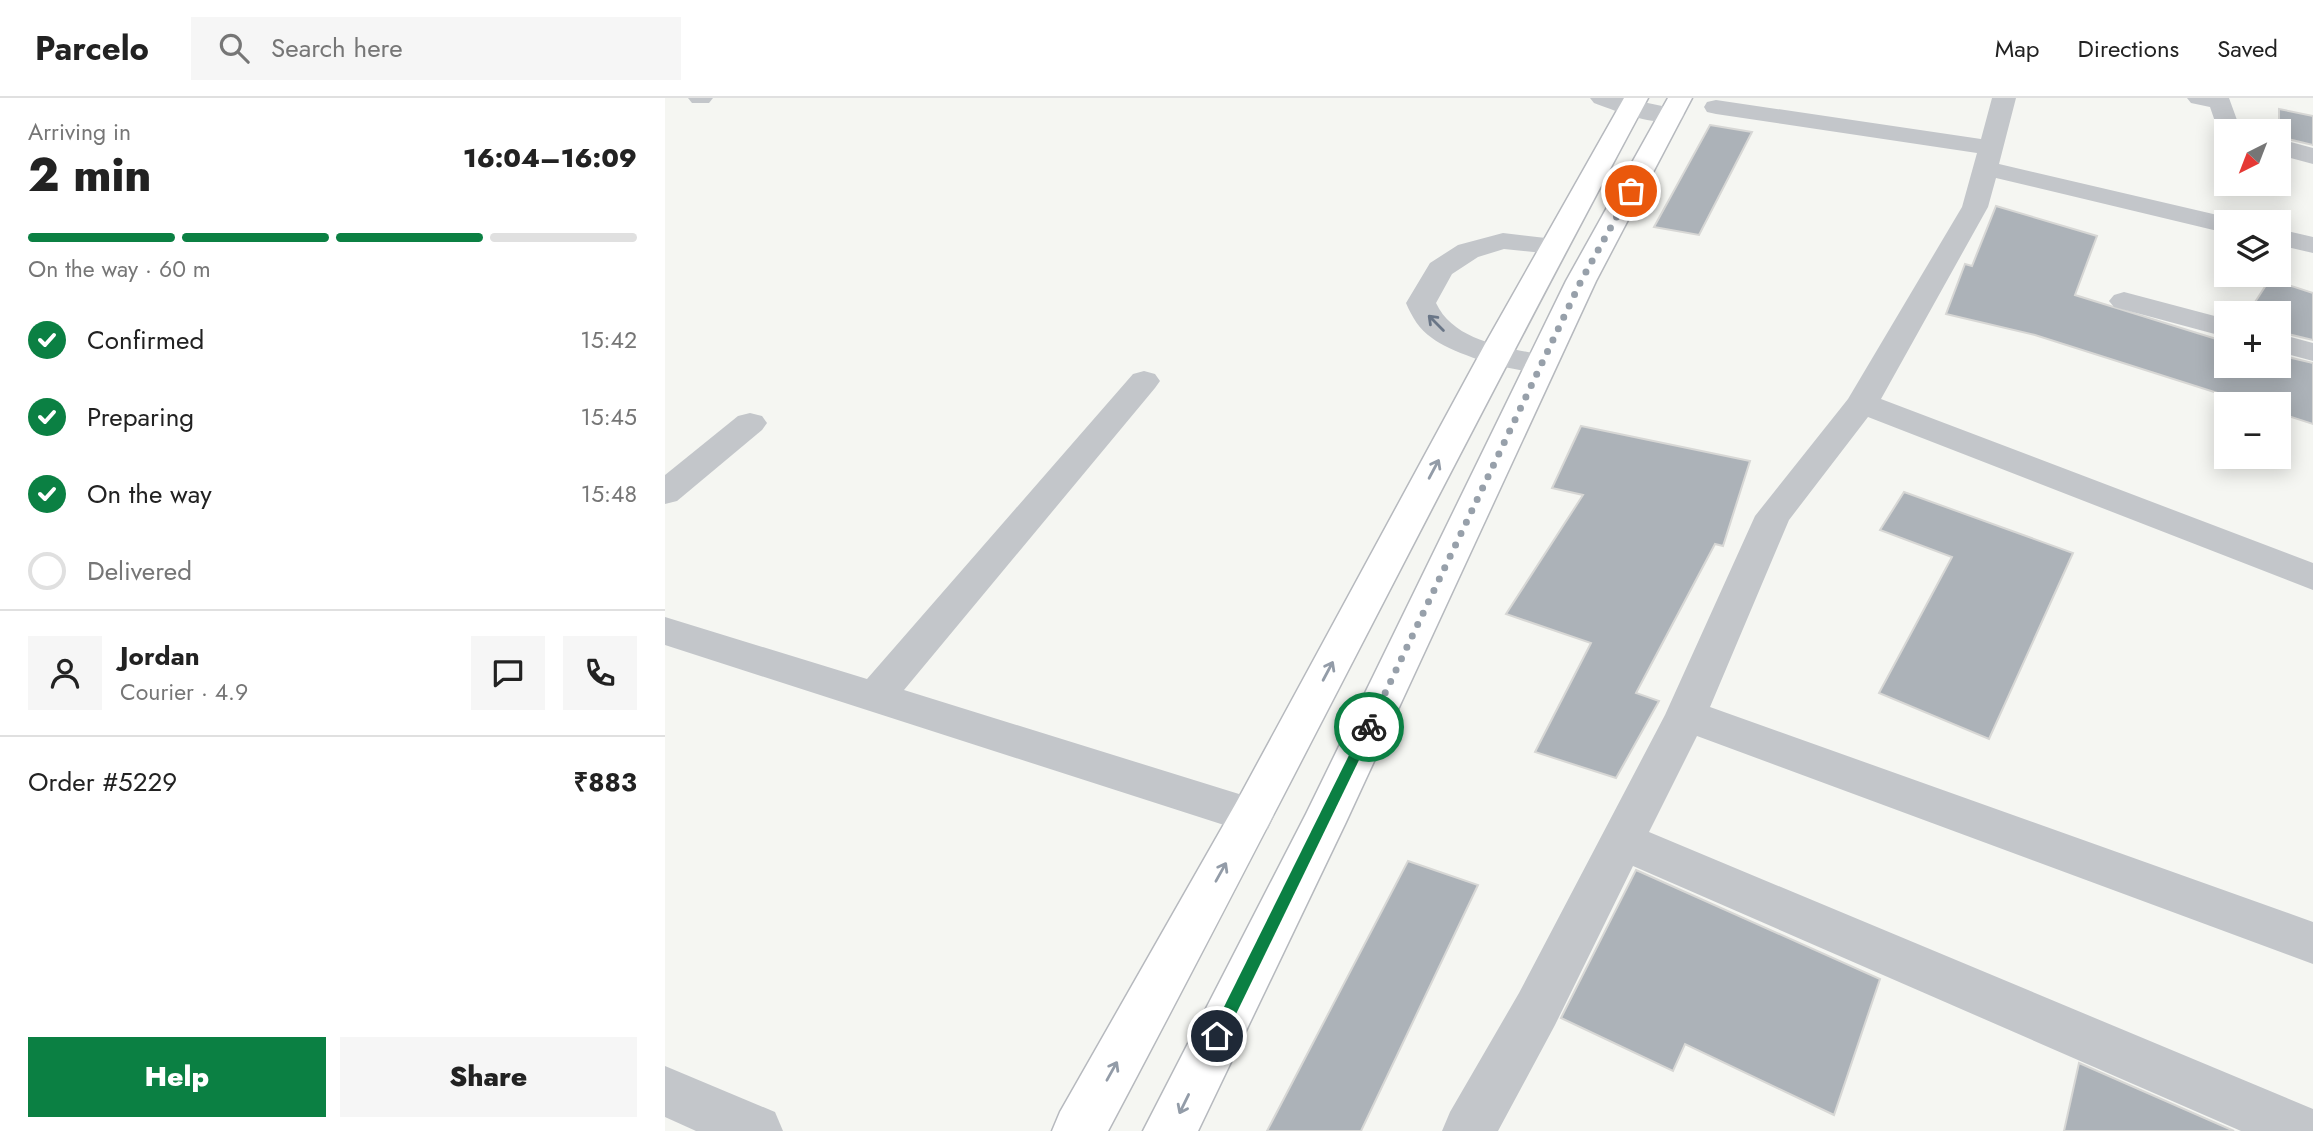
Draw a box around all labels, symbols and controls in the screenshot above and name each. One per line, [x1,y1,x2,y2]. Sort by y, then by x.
search box [191,17,681,80]
text: Parcelo [35,25,149,72]
icon: search [215,29,253,67]
text: Search here [271,29,403,67]
text: Map [1995,31,2040,66]
text: Directions [2078,31,2179,66]
text: Saved [2217,31,2278,66]
text: Arriving in [28,115,131,149]
north arrow [2214,119,2291,196]
map controls [2214,119,2291,469]
text: 16:04–16:09 [463,139,637,177]
text: 2 min [28,142,152,208]
pin [1601,161,1661,221]
icon: bag [1612,172,1650,210]
button: layers [2214,210,2291,287]
text: On the way · 60 m [28,252,211,286]
button: + [2214,301,2291,378]
one-way arrow [1427,315,1444,332]
icon: check [28,321,66,359]
text: Confirmed [87,321,204,359]
text: 15:42 [580,323,637,357]
button: − [2214,392,2291,469]
icon: check [28,398,66,436]
text: Preparing [87,398,194,436]
text: 15:45 [580,400,637,434]
one-way arrow [1427,460,1441,480]
icon: check [28,475,66,513]
text: On the way [87,475,212,513]
text: 15:48 [581,477,637,511]
text: Delivered [87,552,192,590]
button: person [28,636,102,710]
button: chat [471,636,545,710]
button: phone [563,636,637,710]
text: Jordan [120,637,200,675]
one-way arrow [1322,661,1335,682]
text: Courier · 4.9 [120,675,248,709]
courier [1334,692,1404,762]
icon: bike [1350,708,1388,746]
text: Order #5229 [28,763,177,801]
text: ₹883 [573,763,637,801]
one-way arrow [1214,862,1228,882]
pin [1187,1006,1247,1066]
icon: home [1198,1017,1236,1055]
button: Help [28,1037,326,1117]
button: Share [340,1037,637,1117]
one-way arrow [1106,1061,1119,1082]
one-way arrow [1176,1093,1190,1114]

